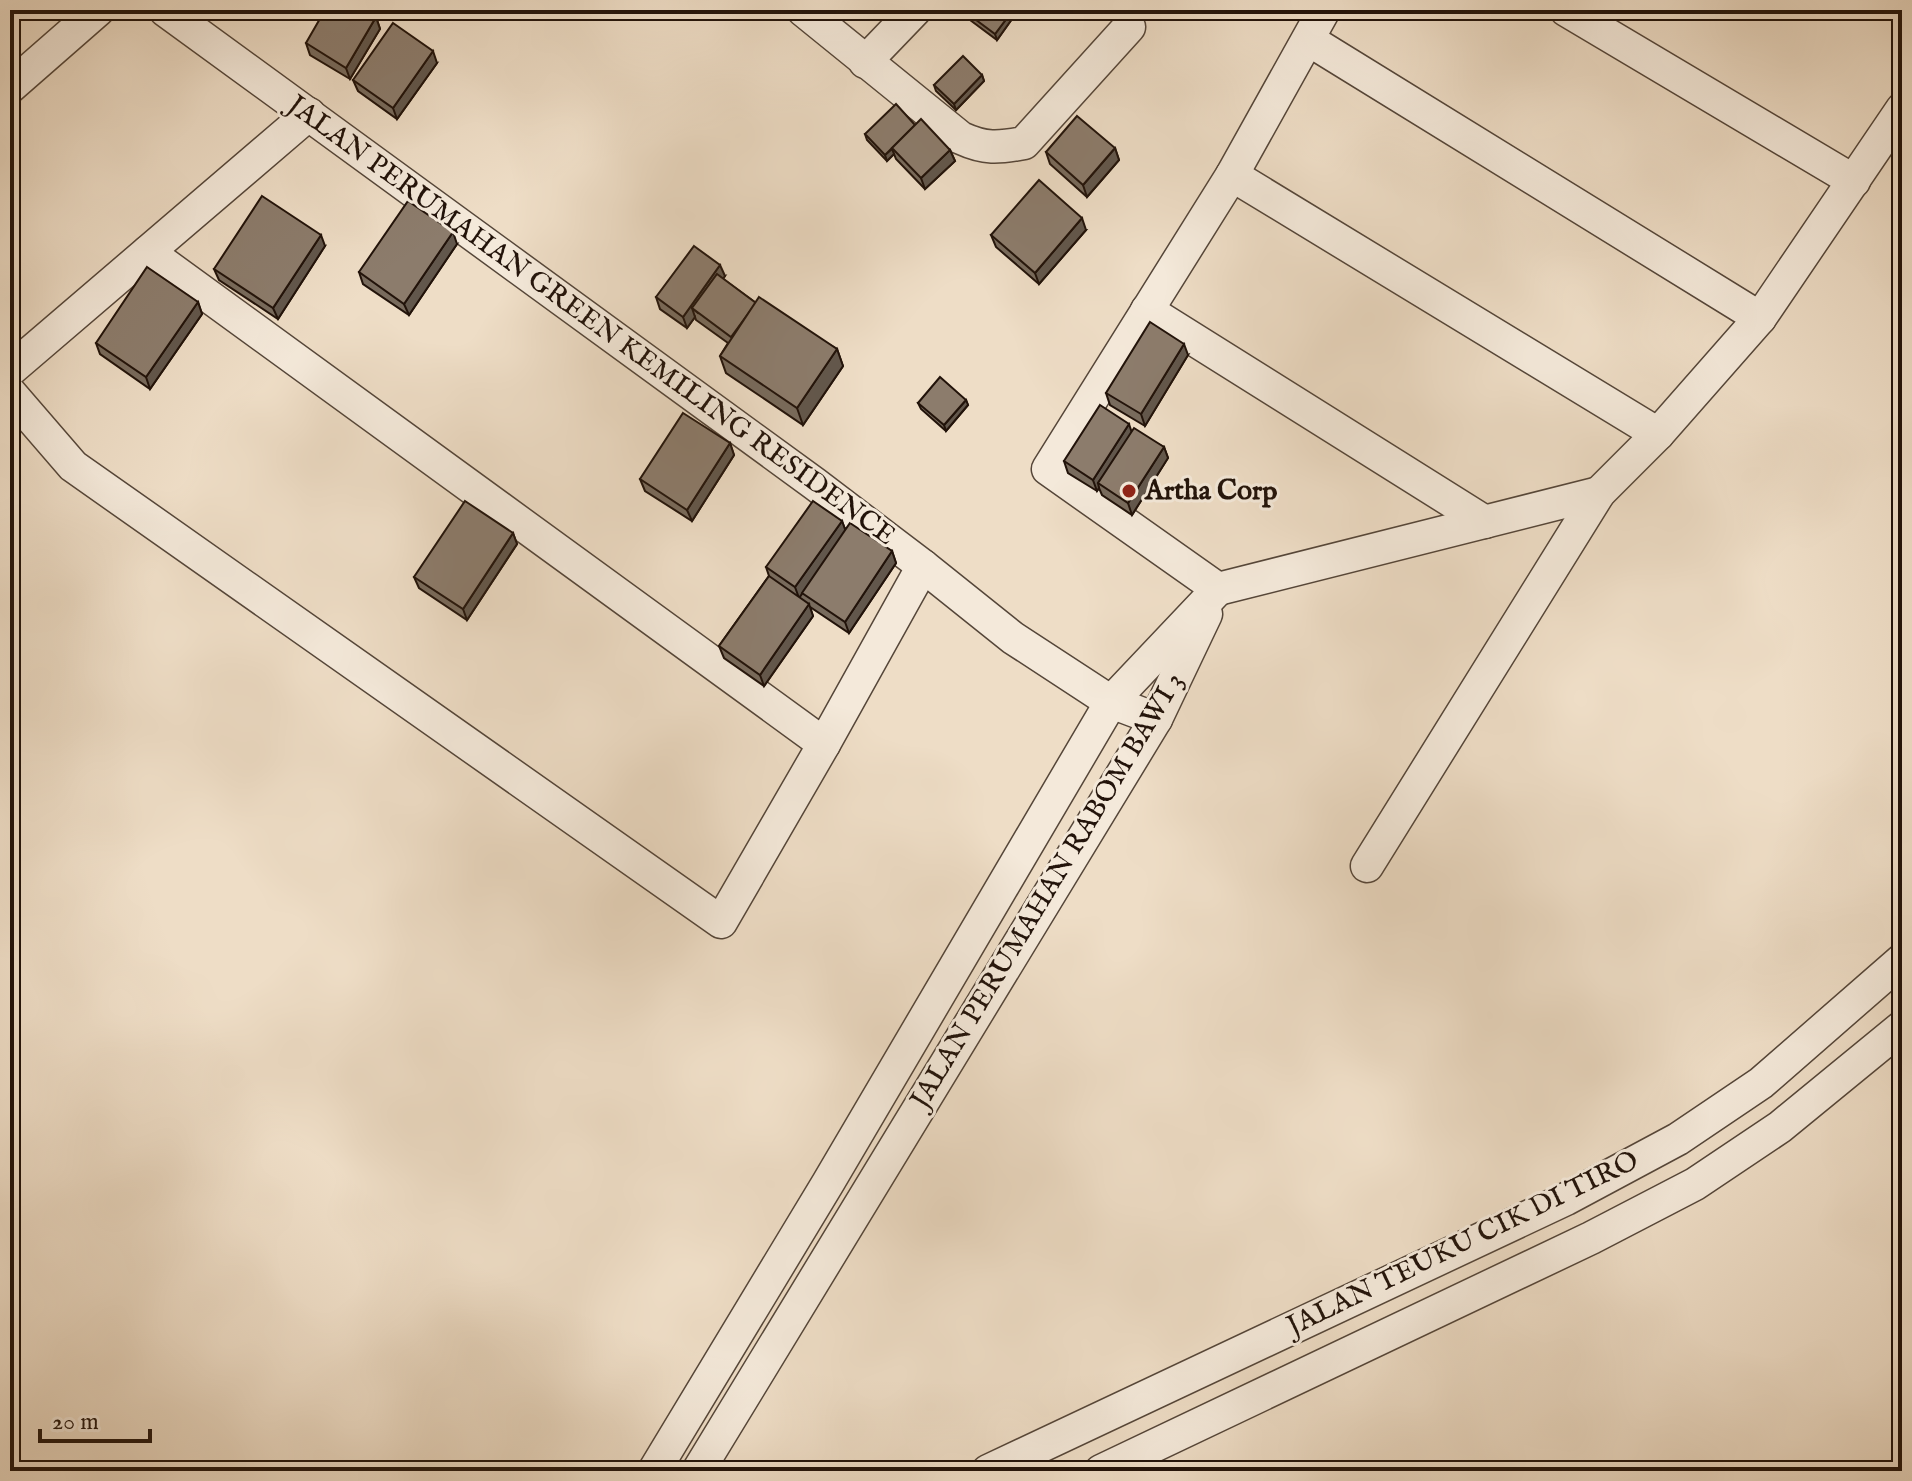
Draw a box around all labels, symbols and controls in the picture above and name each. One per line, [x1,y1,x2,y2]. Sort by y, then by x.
street label: JALAN PERUMAHAN GREEN KEMILING RESIDENCE [278,87,902,554]
place label: Artha Corp [1144,474,1277,509]
marker: Artha Corp [1120,482,1138,500]
street label: JALAN PERUMAHAN RABOM BAWI 3 [902,667,1192,1118]
street label: JALAN TEUKU CIK DI TIRO [1279,1144,1644,1346]
scale bar [40,1393,150,1443]
text: 20 m [52,1407,99,1438]

